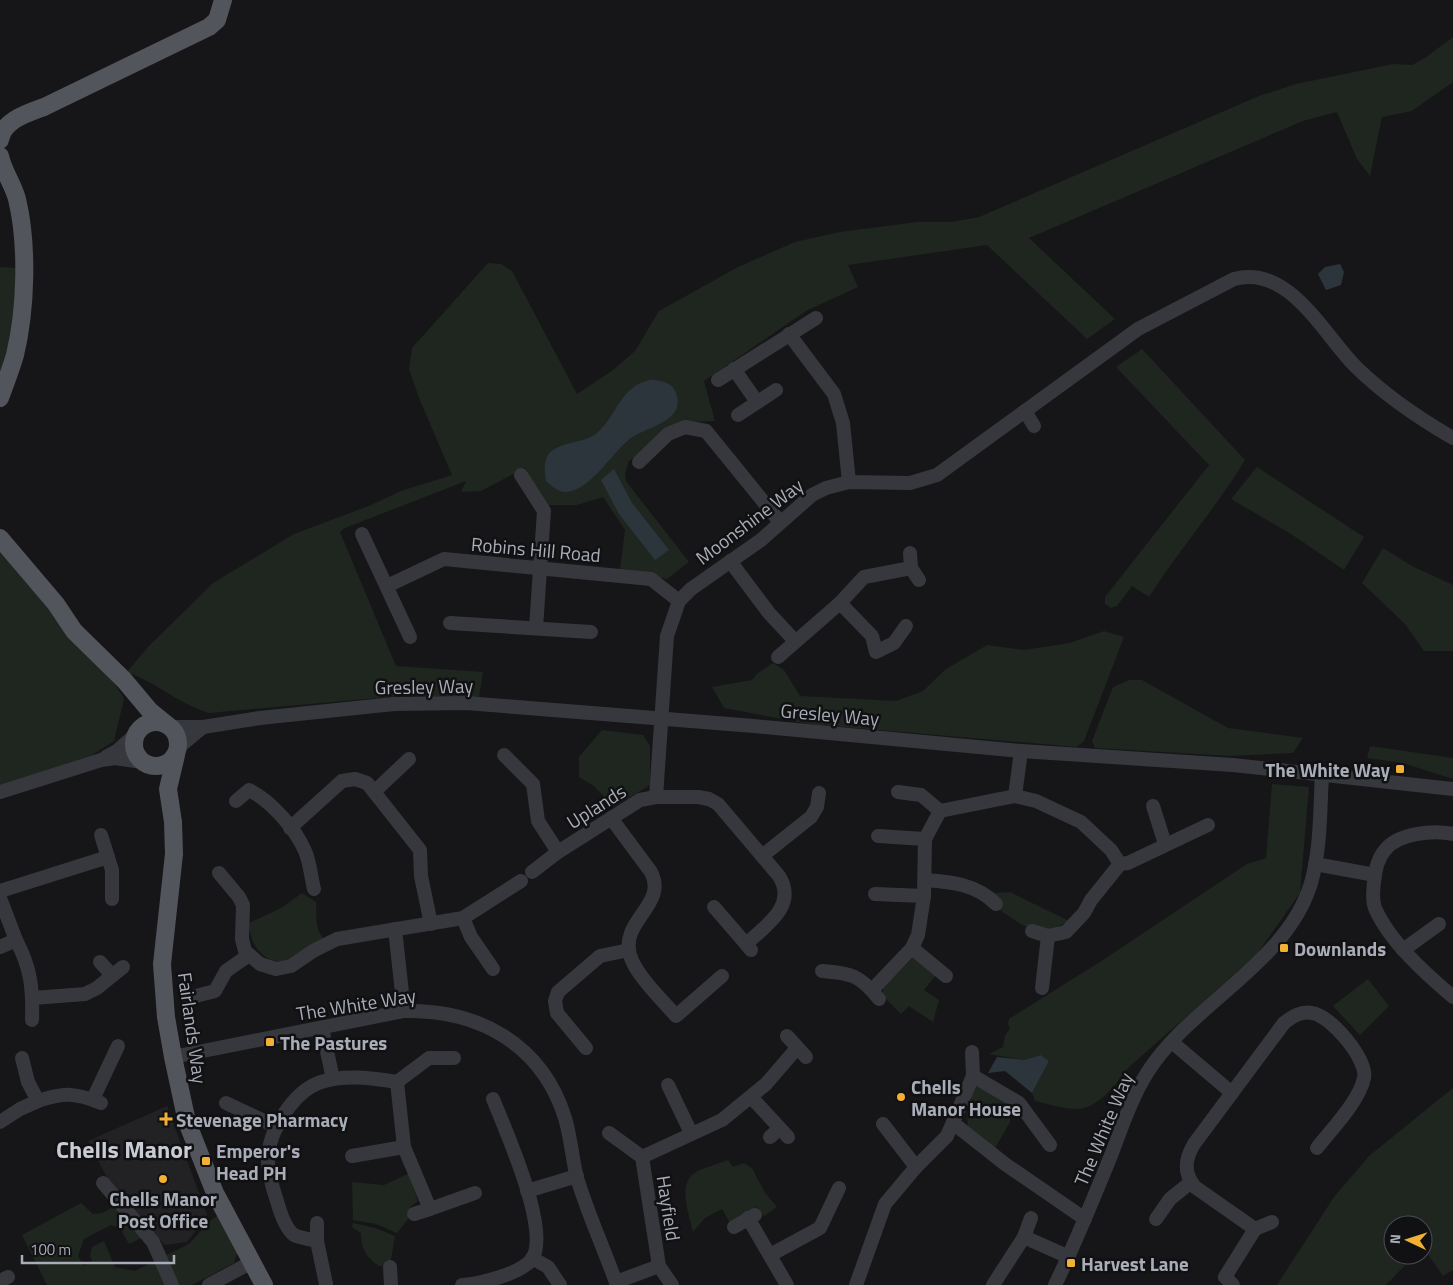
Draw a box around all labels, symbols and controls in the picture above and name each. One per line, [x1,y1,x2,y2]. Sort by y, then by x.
street label: Moonshine Way [689,471,809,571]
street label: Robins Hill Road [470,529,602,569]
street label: Gresley Way [374,671,474,701]
street label: Gresley Way [780,695,880,733]
place label: The White Way [1265,755,1390,784]
marker: The White Way [1394,763,1406,775]
street label: Uplands [561,776,631,836]
place label: Downlands [1294,934,1386,963]
marker: Downlands [1278,942,1290,954]
street label: Fairlands Way [171,971,215,1085]
street label: The White Way [294,980,418,1028]
place label: The Pastures [280,1028,387,1057]
marker: The Pastures [264,1036,276,1048]
street label: The White Way [1066,1068,1140,1190]
place label: Chells Manor House [911,1072,1021,1123]
marker: Chells Manor House [895,1091,907,1103]
place label: Stevenage Pharmacy [176,1105,349,1134]
marker: Stevenage Pharmacy [160,1113,172,1125]
district label: Chells Manor [56,1131,192,1167]
place label: Emperor's Head PH [216,1136,300,1187]
marker: Emperor's Head PH [200,1155,212,1167]
marker: Chells Manor Post Office [157,1173,169,1185]
street label: Hayfield [650,1173,688,1243]
place label: Chells Manor Post Office [109,1184,217,1235]
north arrow [1383,1215,1433,1265]
scale bar [22,1232,175,1264]
text: N [1384,1233,1405,1245]
text: 100 m [30,1238,71,1261]
place label: Harvest Lane [1081,1249,1189,1278]
marker: Harvest Lane [1065,1257,1077,1269]

